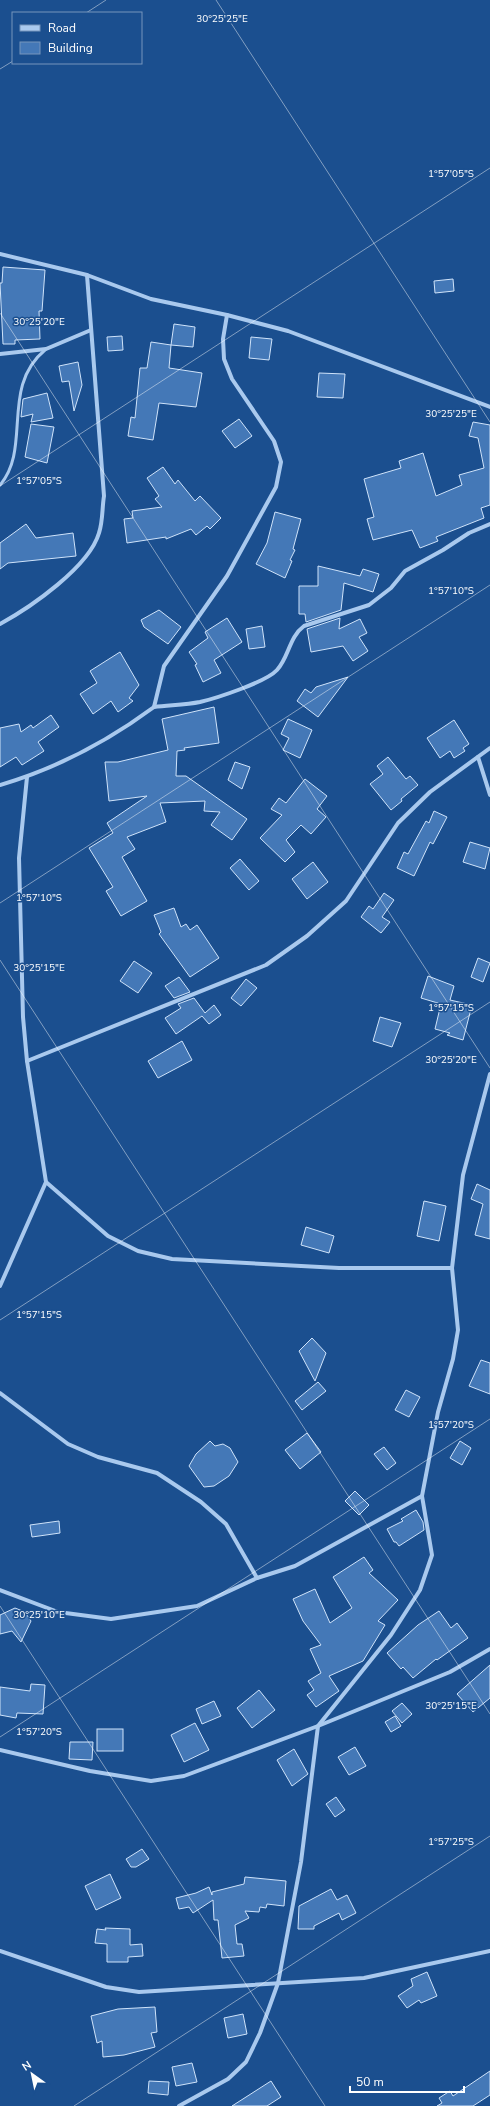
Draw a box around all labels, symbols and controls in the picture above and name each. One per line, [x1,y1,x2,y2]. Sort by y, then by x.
legend [12,12,142,64]
text: 30°25'25"E [196,12,248,26]
text: Road [48,20,76,36]
text: Building [48,40,93,56]
text: 1°57'05"S [428,167,474,181]
text: 30°25'20"E [13,315,65,329]
text: 30°25'25"E [425,407,477,421]
text: 1°57'05"S [16,474,62,488]
text: 1°57'10"S [428,584,474,598]
text: 1°57'10"S [16,891,62,905]
text: 30°25'15"E [13,961,65,975]
text: 1°57'15"S [428,1001,474,1015]
text: 30°25'20"E [425,1053,477,1067]
text: 1°57'15"S [16,1308,62,1322]
text: 1°57'20"S [428,1418,474,1432]
text: 30°25'10"E [13,1608,65,1622]
text: 30°25'15"E [425,1699,477,1713]
text: 1°57'20"S [16,1725,62,1739]
text: 1°57'25"S [428,1835,474,1849]
north arrow [12,2054,52,2094]
text: N [19,2058,34,2075]
scale bar [350,2068,464,2094]
text: 50 m [356,2074,384,2090]

